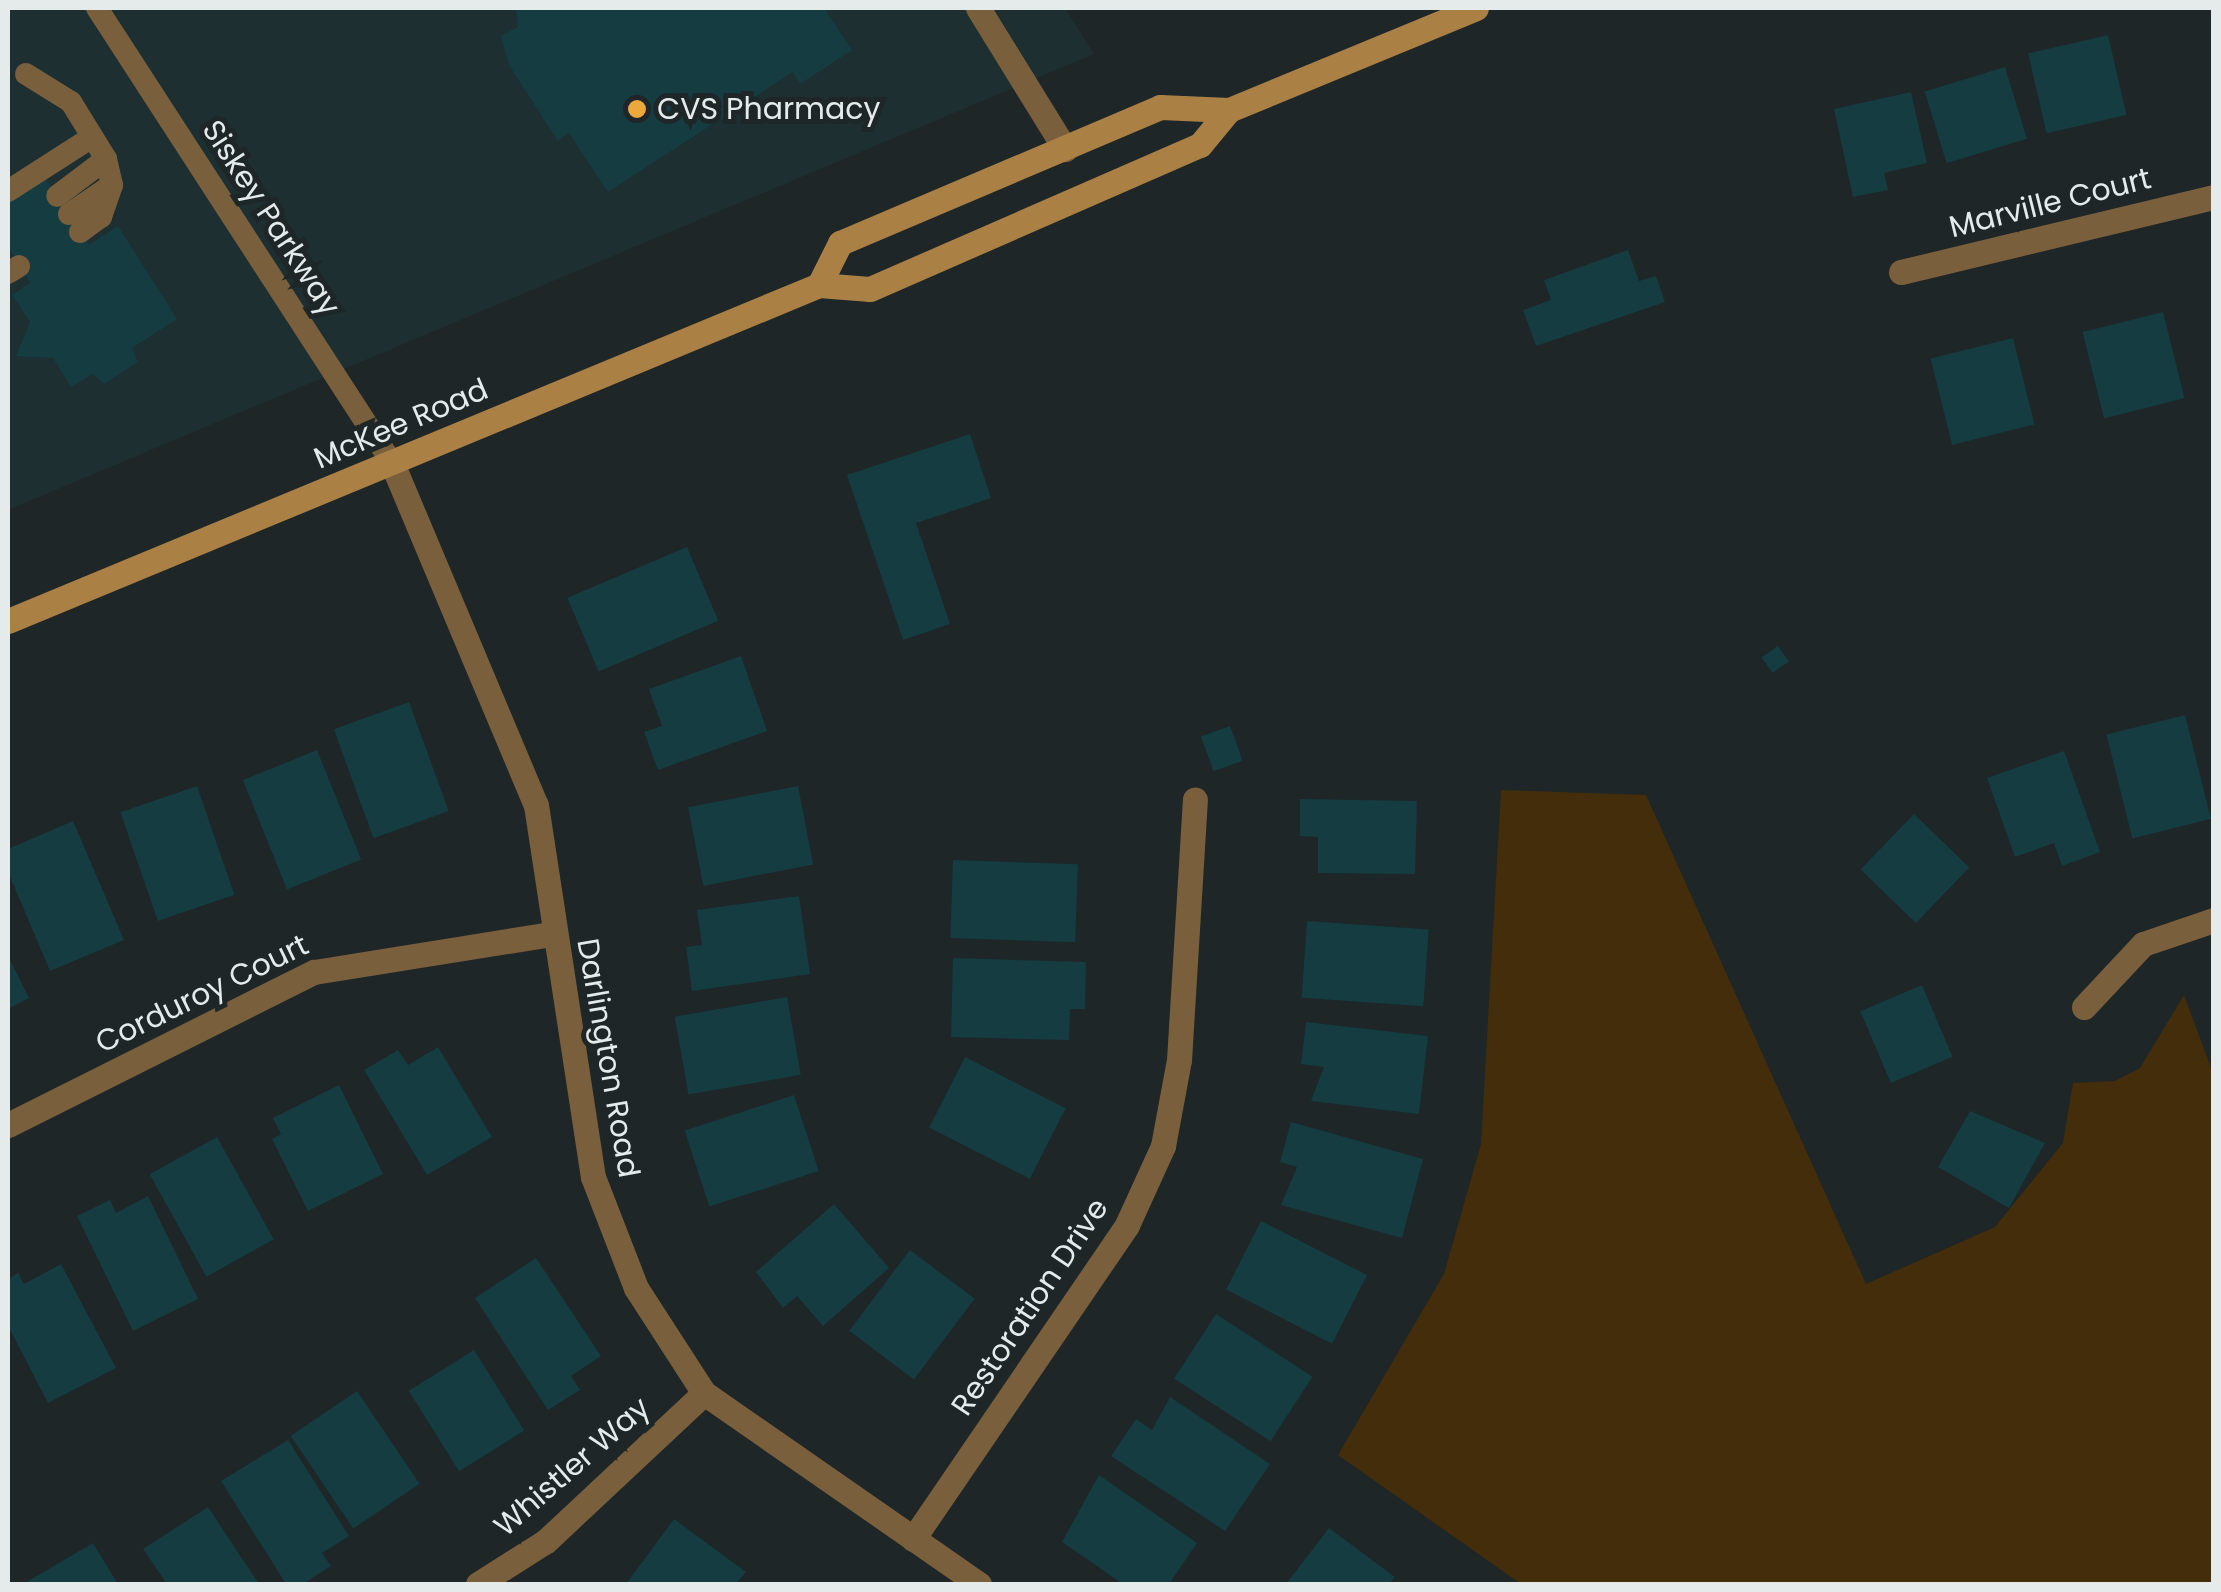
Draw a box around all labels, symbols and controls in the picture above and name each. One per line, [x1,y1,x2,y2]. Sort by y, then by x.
place label: CVS Pharmacy [657,91,880,127]
marker: CVS Pharmacy [626,98,648,120]
street label: Siskey Parkway [194,114,348,322]
street label: Marville Court [1945,161,2155,245]
street label: McKee Road [309,371,493,477]
street label: Corduroy Court [90,927,314,1061]
street label: Darlington Road [569,936,647,1180]
street label: Restoration Drive [944,1192,1116,1422]
street label: Whistler Way [487,1390,657,1544]

